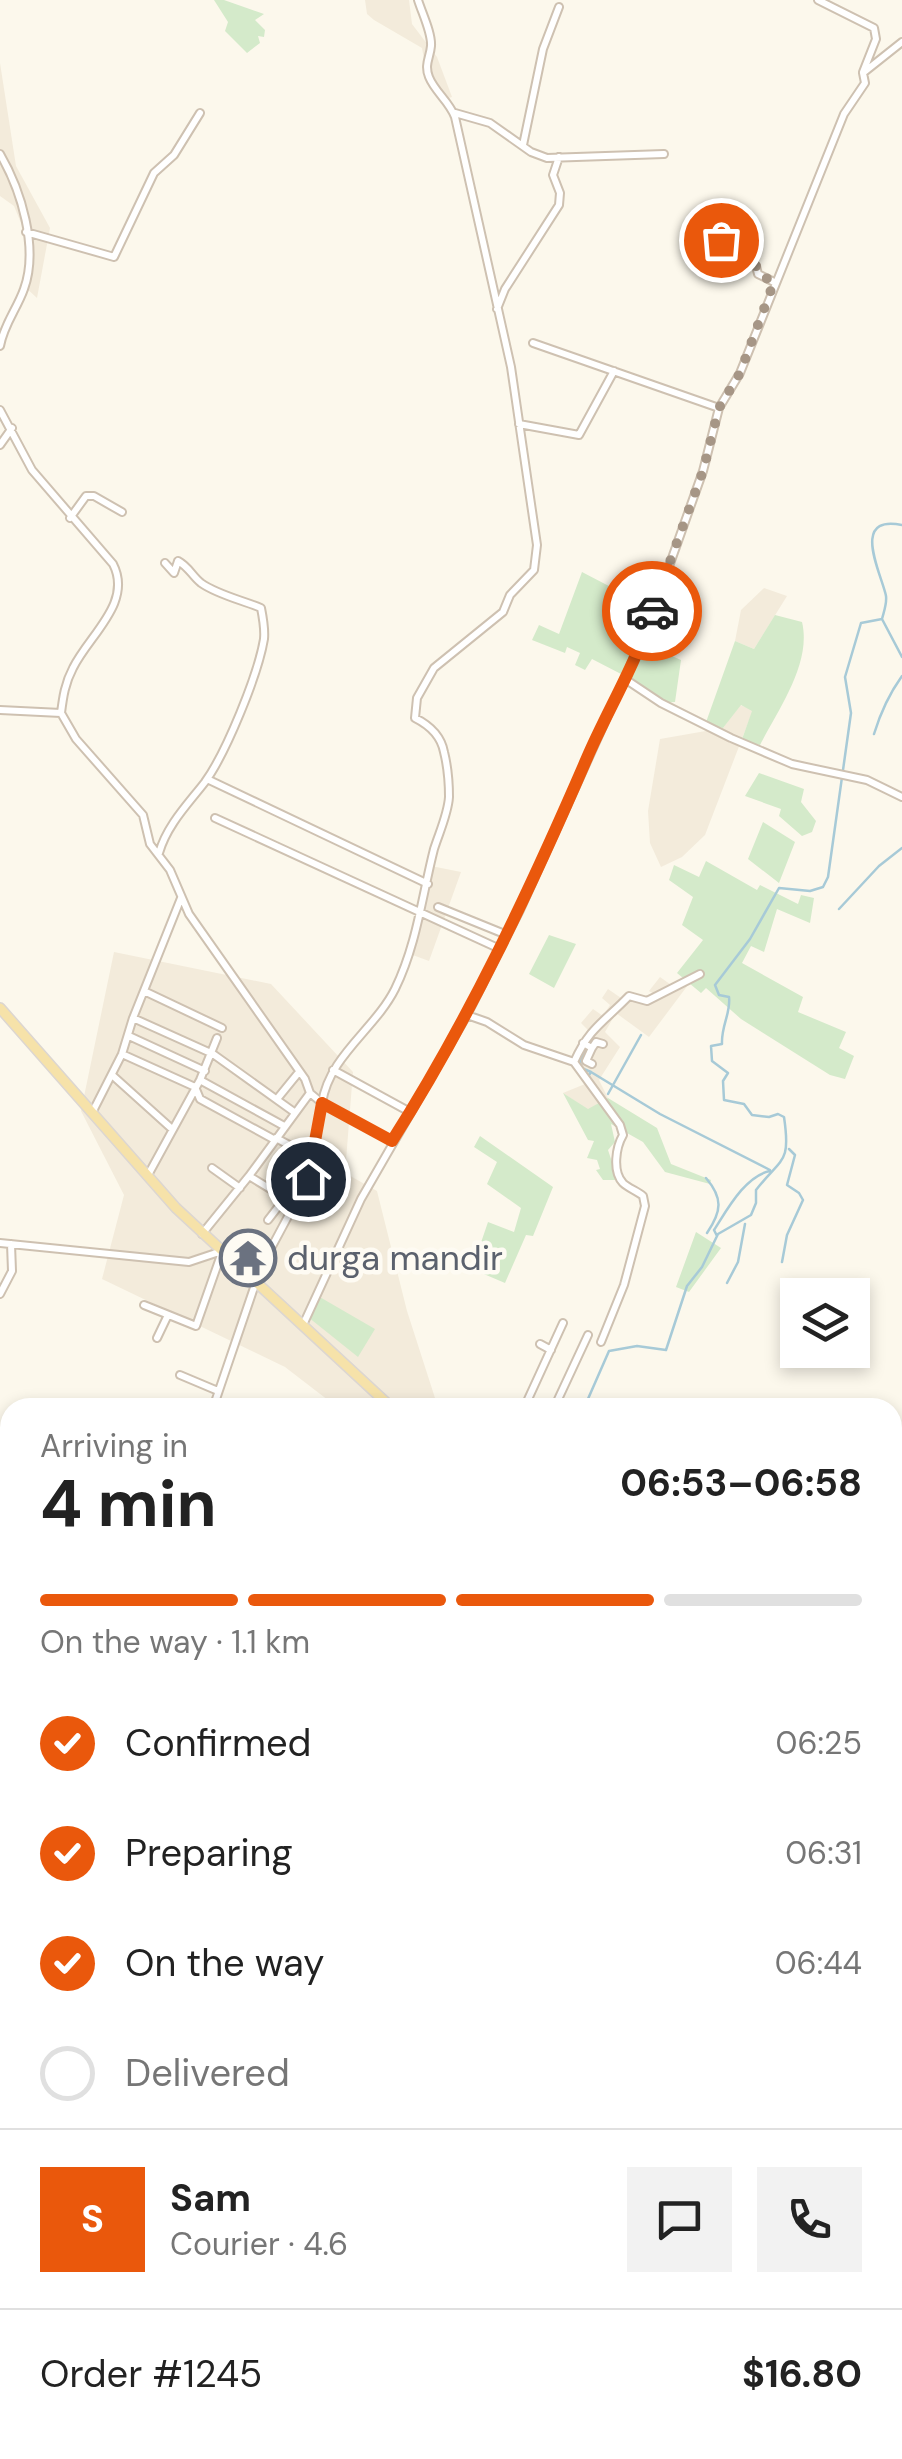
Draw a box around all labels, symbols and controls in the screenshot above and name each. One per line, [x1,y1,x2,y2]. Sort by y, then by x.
pin [679,198,764,283]
icon: bag [694,213,749,268]
courier [602,561,702,661]
icon: car [625,584,680,639]
pin [266,1137,351,1222]
icon: home [281,1152,336,1207]
temple icon: durga mandir [218,1228,278,1288]
place label: durga mandir [287,1235,503,1281]
map controls [780,1278,870,1368]
button: layers [780,1278,870,1368]
text: Arriving in [40,1425,188,1467]
text: 06:53–06:58 [620,1458,862,1508]
text: 4 min [40,1462,217,1546]
text: On the way · 1.1 km [40,1621,310,1663]
icon: check [40,1716,95,1771]
text: Confirmed [125,1718,311,1768]
text: 06:25 [776,1722,862,1764]
icon: check [40,1826,95,1881]
text: Preparing [125,1828,293,1878]
text: 06:31 [785,1832,862,1874]
icon: check [40,1936,95,1991]
text: On the way [125,1938,324,1988]
text: 06:44 [775,1942,862,1984]
text: Delivered [125,2048,290,2098]
button: chat [627,2167,732,2272]
button: phone [757,2167,862,2272]
text: Sam [170,2173,251,2223]
text: S [81,2194,104,2244]
text: Courier · 4.6 [170,2223,348,2265]
text: Order #1245 [40,2349,262,2399]
text: $16.80 [742,2349,862,2399]

